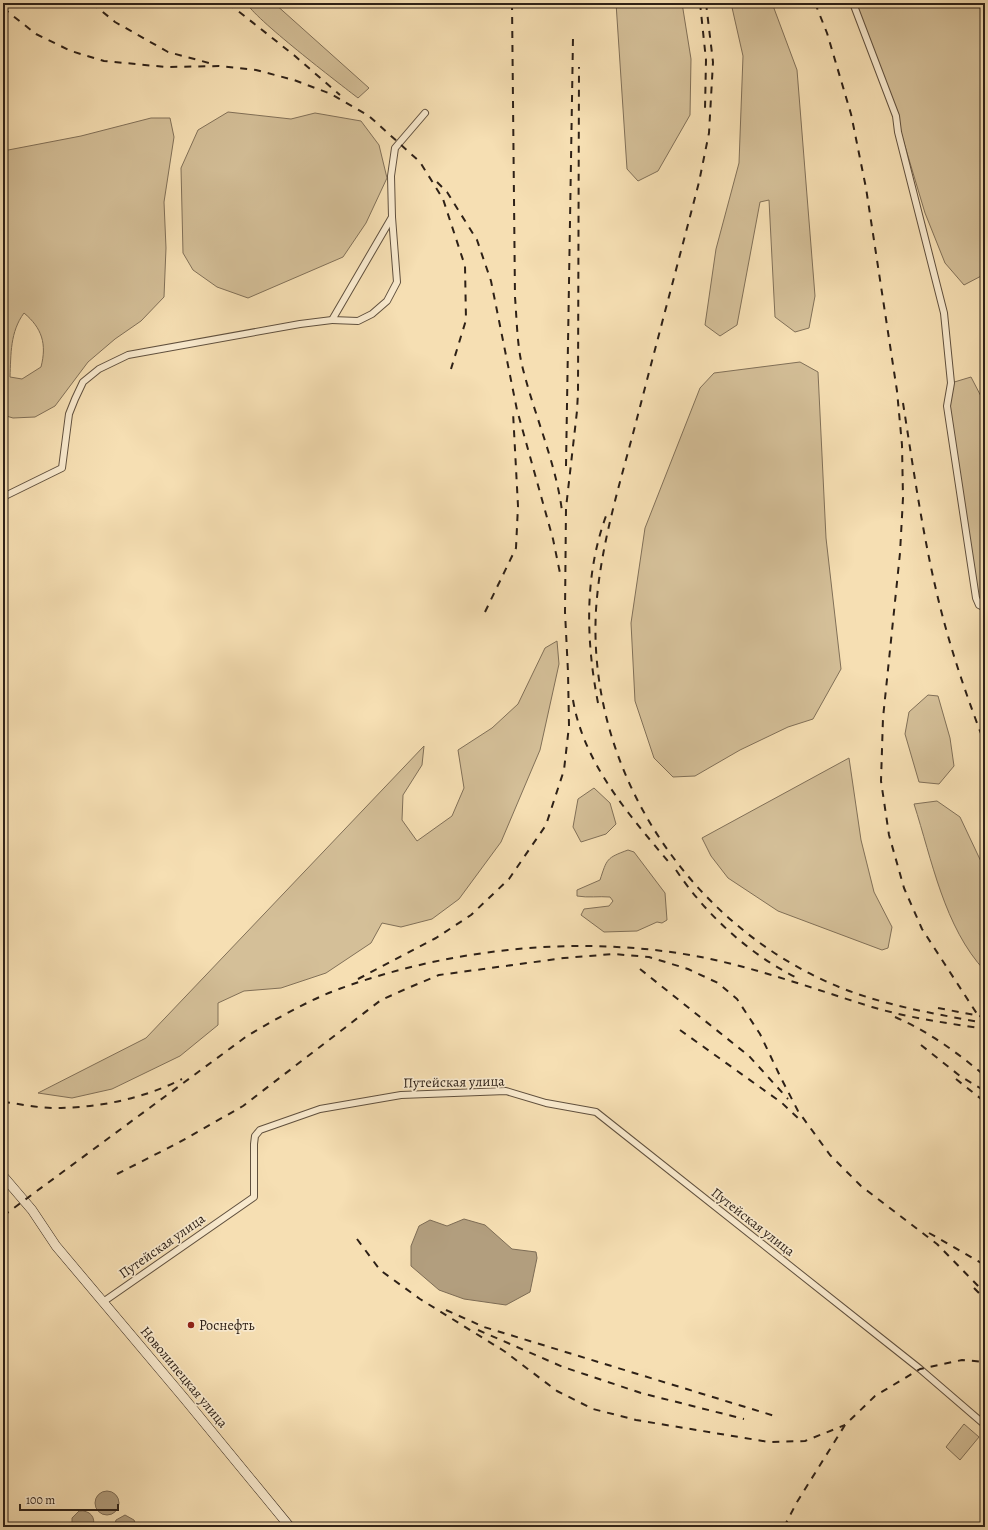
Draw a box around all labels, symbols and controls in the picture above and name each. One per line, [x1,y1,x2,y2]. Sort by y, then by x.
street label: Путейская улица [403,1072,505,1092]
street label: Путейская улица [707,1183,799,1261]
street label: Путейская улица [115,1209,209,1283]
place label: Роснефть [199,1316,255,1335]
marker: Роснефть [186,1320,196,1330]
street label: Новолипецкая улица [136,1322,232,1432]
scale bar [20,1486,118,1512]
text: 100 m [26,1492,55,1508]

